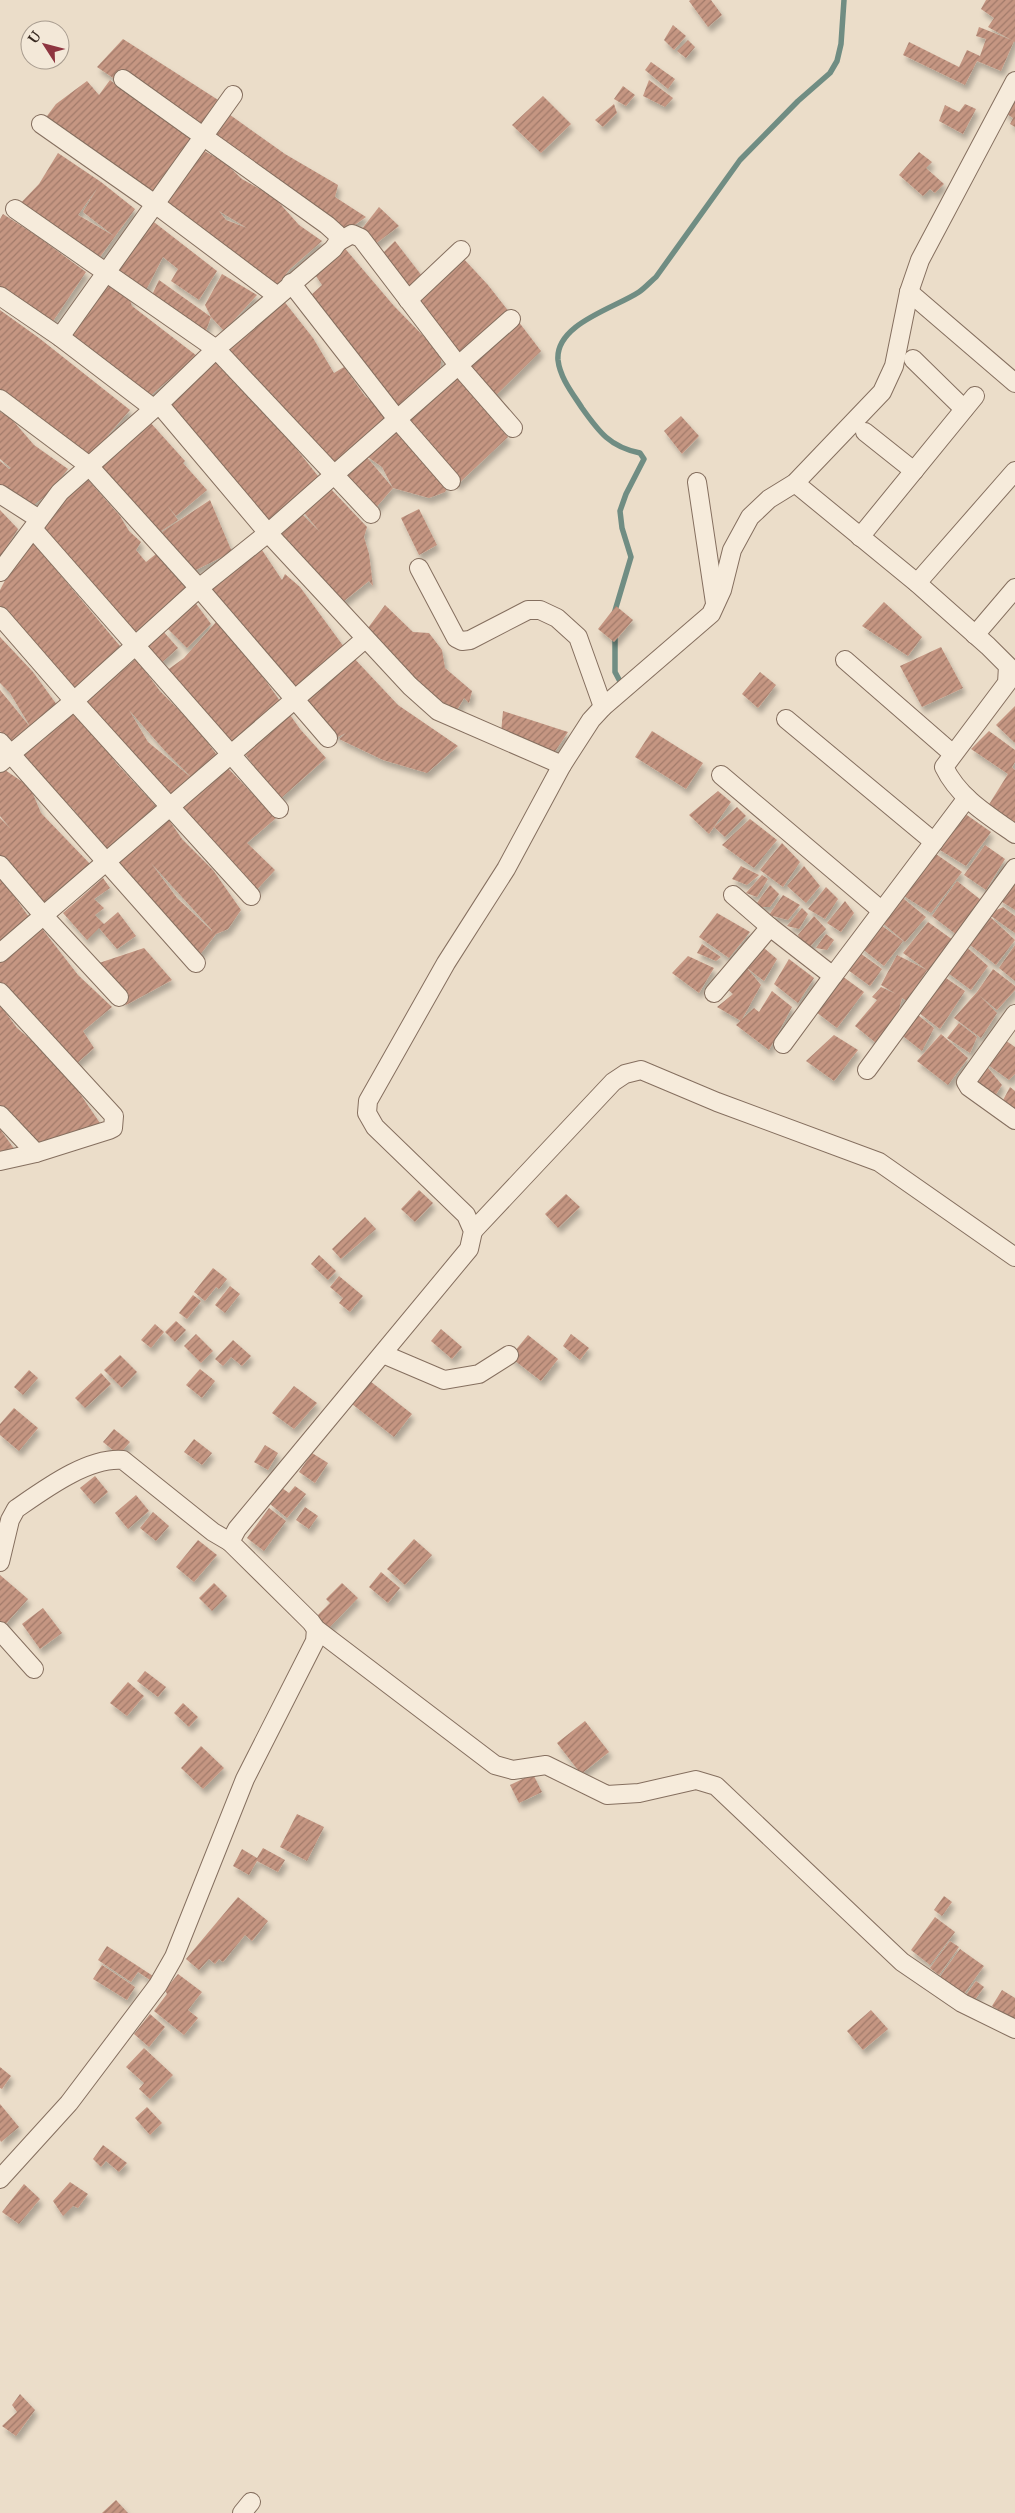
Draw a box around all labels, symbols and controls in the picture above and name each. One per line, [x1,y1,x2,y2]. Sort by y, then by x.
north arrow [20,20,70,70]
text: U [24,27,45,47]

